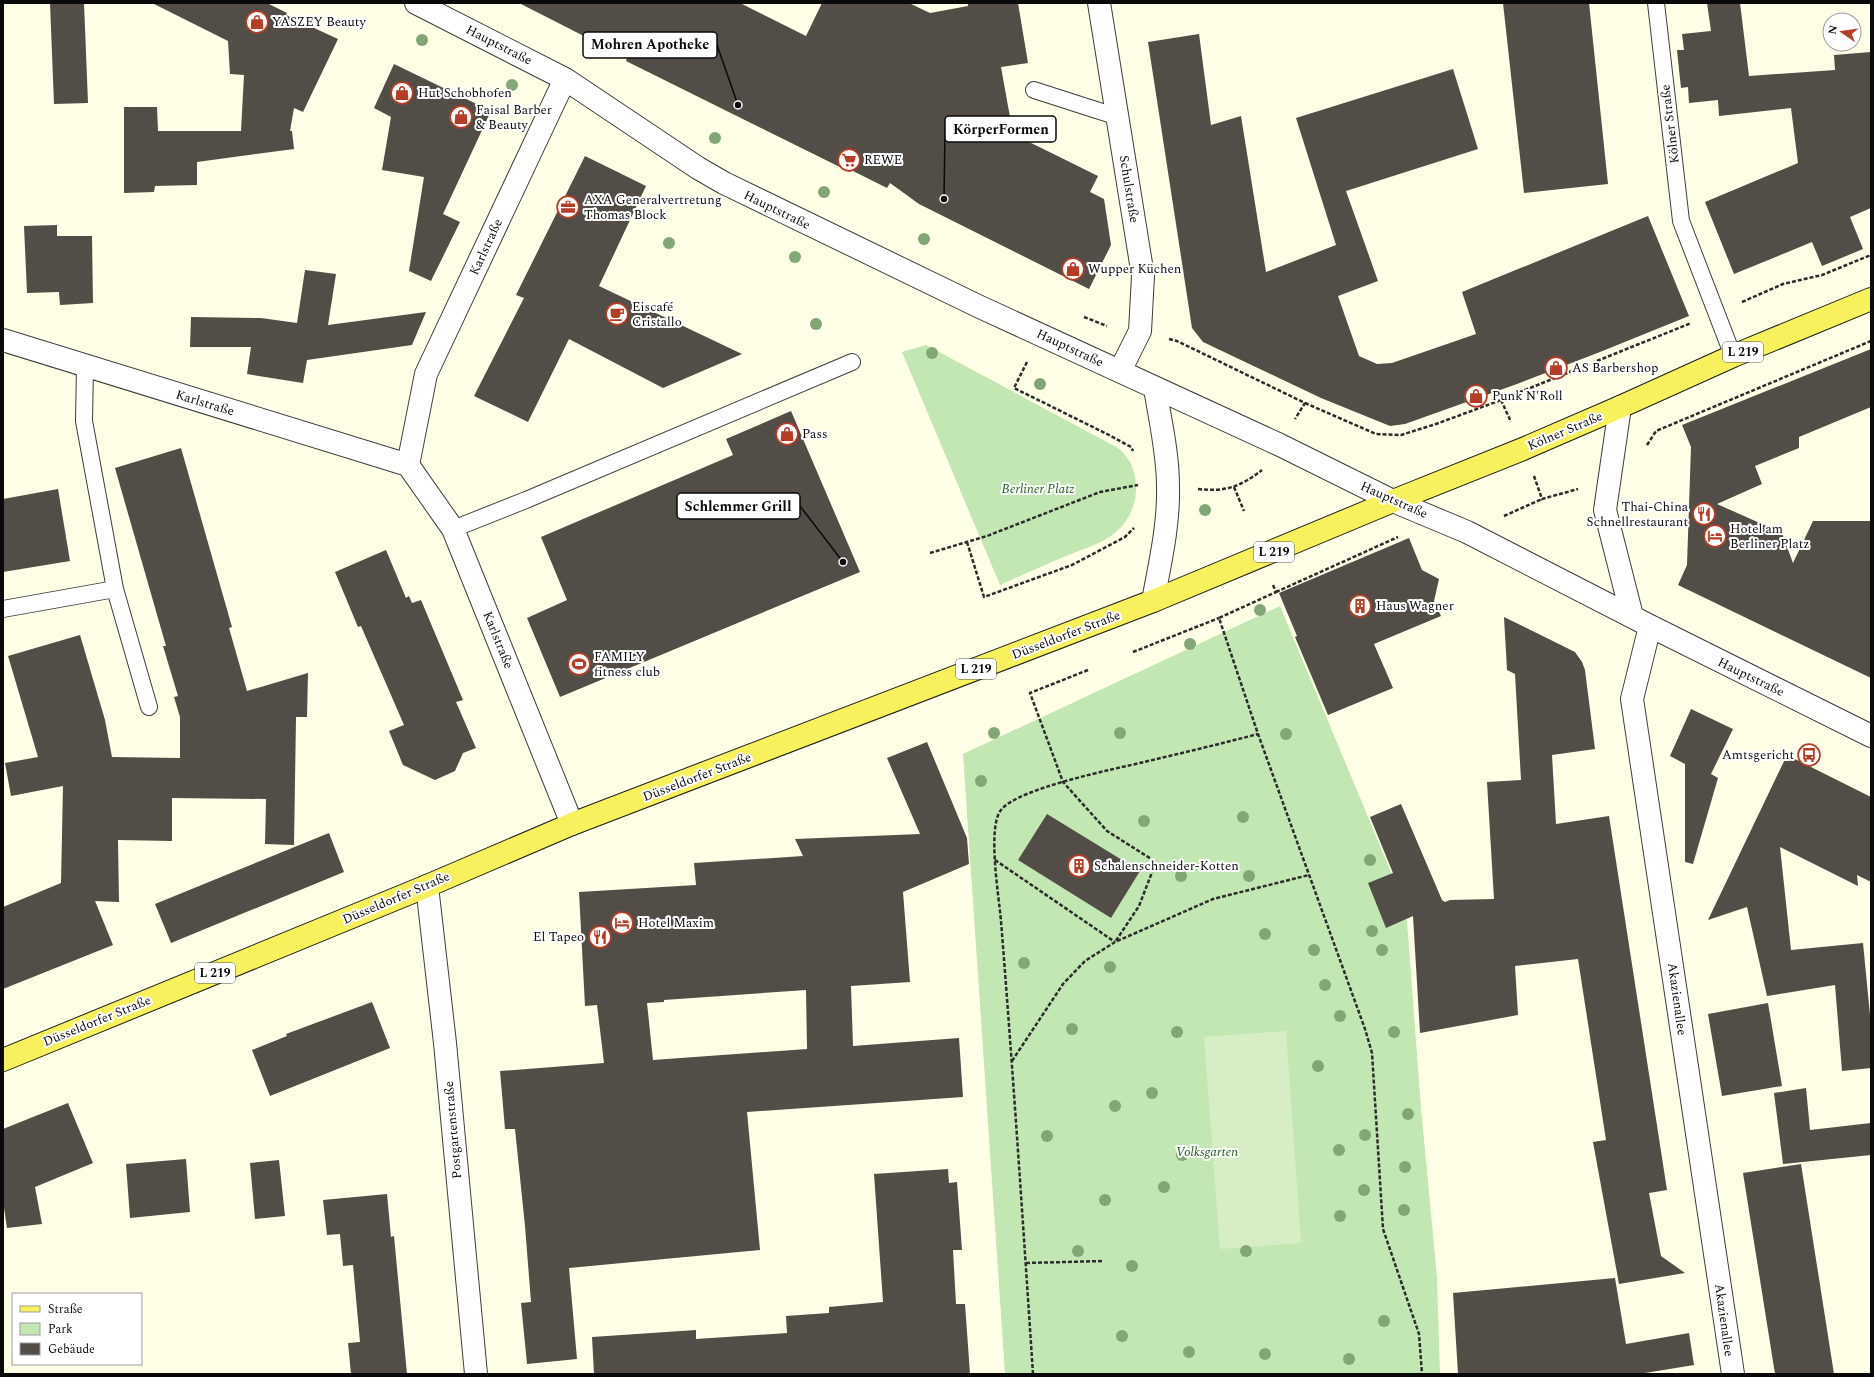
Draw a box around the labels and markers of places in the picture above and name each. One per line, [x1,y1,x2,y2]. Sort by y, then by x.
shop icon: YASZEY Beauty [244,9,270,35]
place label: YASZEY Beauty [272,12,366,32]
callout: Mohren Apotheke [583,32,717,58]
shop icon: Hut Schobhofen [389,80,415,106]
place label: Hut Schobhofen [418,83,512,103]
place label: Faisal Barber & Beauty [476,100,552,135]
shop icon: Faisal Barber & Beauty [448,104,474,130]
callout: KörperFormen [945,116,1056,142]
supermarket icon: REWE [836,147,862,173]
place label: REWE [864,150,902,170]
place label: AXA Generalvertretung Thomas Block [584,190,722,225]
office icon: AXA Generalvertretung Thomas Block [555,194,581,220]
shop icon: Wupper Küchen [1060,256,1086,282]
place label: Wupper Küchen [1088,259,1182,279]
place label: Eiscafé Cristallo [632,297,682,332]
cafe icon: Eiscafé Cristallo [604,301,630,327]
shop icon: AS Barbershop [1543,355,1569,381]
place label: AS Barbershop [1572,358,1658,378]
shop icon: Punk N'Roll [1463,383,1489,409]
place label: Punk N'Roll [1492,386,1563,406]
shop icon: Pass [774,421,800,447]
place label: Pass [802,424,828,444]
callout: Schlemmer Grill [677,493,800,519]
place label: Thai-China Schnellrestaurant [1587,497,1689,532]
restaurant icon: Thai-China Schnellrestaurant [1691,501,1717,527]
place label: Hotel am Berliner Platz [1730,519,1810,554]
hotel icon: Hotel am Berliner Platz [1702,523,1728,549]
building icon: Haus Wagner [1347,593,1373,619]
place label: Haus Wagner [1376,596,1454,616]
place label: FAMILY fitness club [594,647,660,682]
sports icon: FAMILY fitness club [566,651,592,677]
bus stop icon: Amtsgericht [1796,742,1822,768]
place label: Amtsgericht [1722,745,1794,765]
building icon: Schalenschneider-Kotten [1066,853,1092,879]
place label: Schalenschneider-Kotten [1094,856,1239,876]
hotel icon: Hotel Maxim [609,910,635,936]
place label: Hotel Maxim [638,913,714,933]
restaurant icon: El Tapeo [587,924,613,950]
place label: El Tapeo [533,927,584,947]

